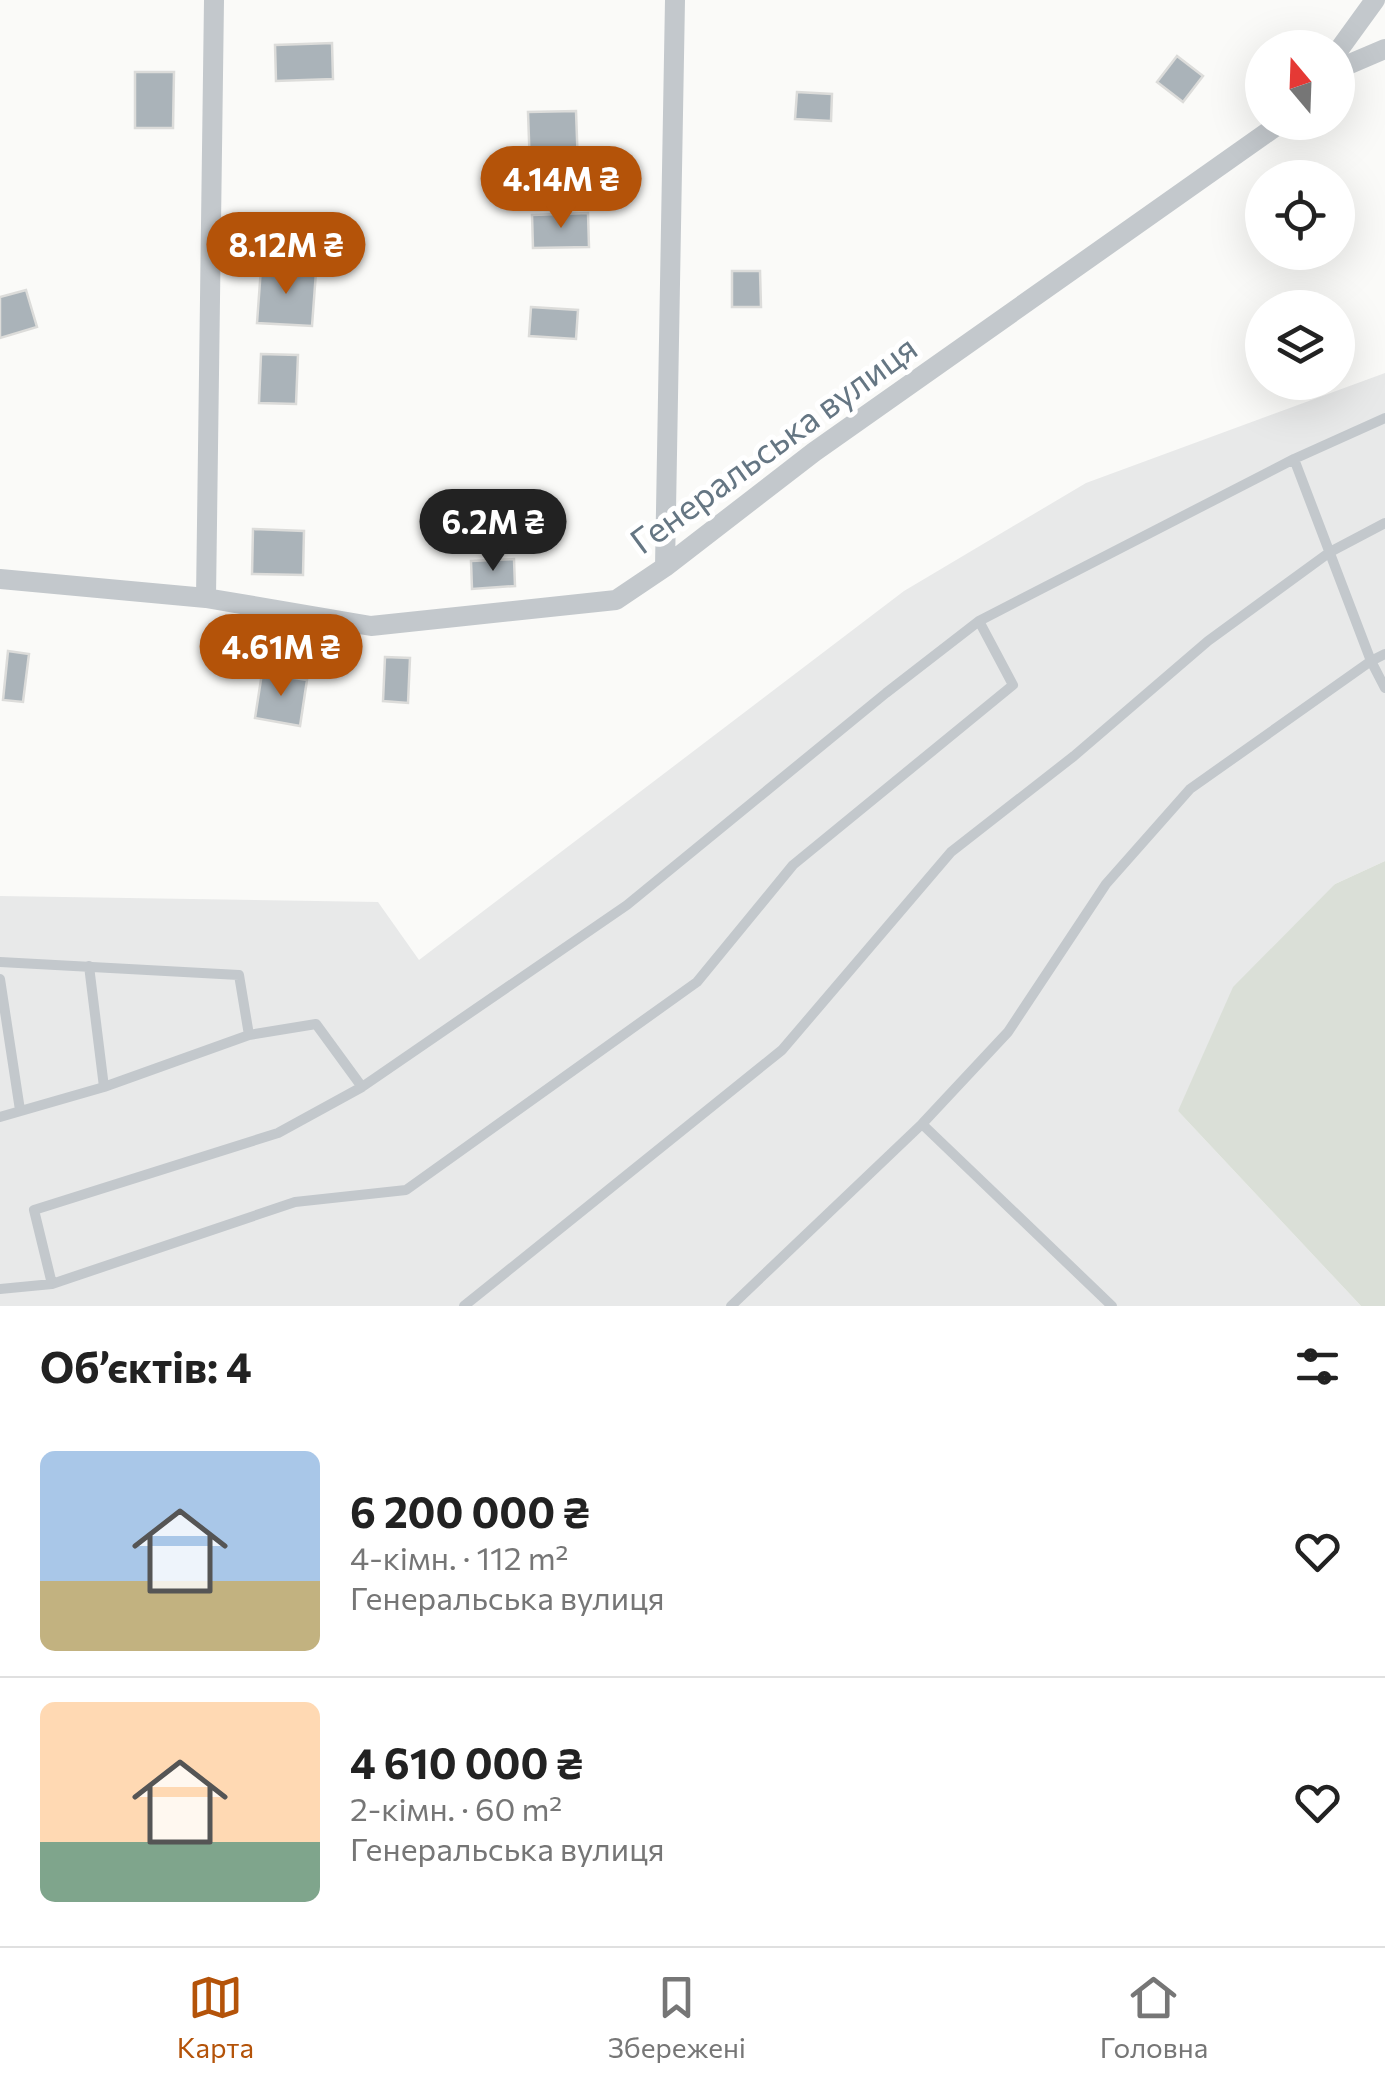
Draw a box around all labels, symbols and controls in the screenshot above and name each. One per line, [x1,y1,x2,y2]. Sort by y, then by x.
north arrow [1245,30,1355,140]
map controls [1245,30,1355,400]
pin: 4.14M ₴ [469,146,653,231]
text: 4.14M ₴ [503,158,619,198]
button: locate [1245,160,1355,270]
pin: 8.12M ₴ [194,212,378,297]
text: 8.12M ₴ [228,224,344,264]
button: layers [1245,290,1355,400]
street label: Генеральська вулиця [621,324,924,561]
pin: 6.2M ₴ [412,489,574,574]
text: 6.2M ₴ [442,501,545,541]
pin: 4.61M ₴ [189,614,373,699]
text: 4.61M ₴ [222,626,340,666]
icon: filters [1290,1339,1345,1394]
text: Об’єктів: 4 [40,1340,252,1392]
text: 6 200 000 ₴ [350,1485,590,1537]
icon: home [120,1491,240,1611]
icon: heart [1290,1524,1345,1579]
text: 4-кімн. · 112 m² [350,1537,568,1577]
text: Генеральська вулиця [350,1577,665,1617]
text: 4 610 000 ₴ [350,1736,583,1788]
icon: home [120,1742,240,1862]
icon: heart [1290,1775,1345,1830]
text: 2-кімн. · 60 m² [350,1788,562,1828]
text: Генеральська вулиця [350,1828,665,1868]
tab: Карта [177,1970,254,2064]
tab: Збережені [608,1970,746,2064]
tab: Головна [1100,1970,1208,2064]

